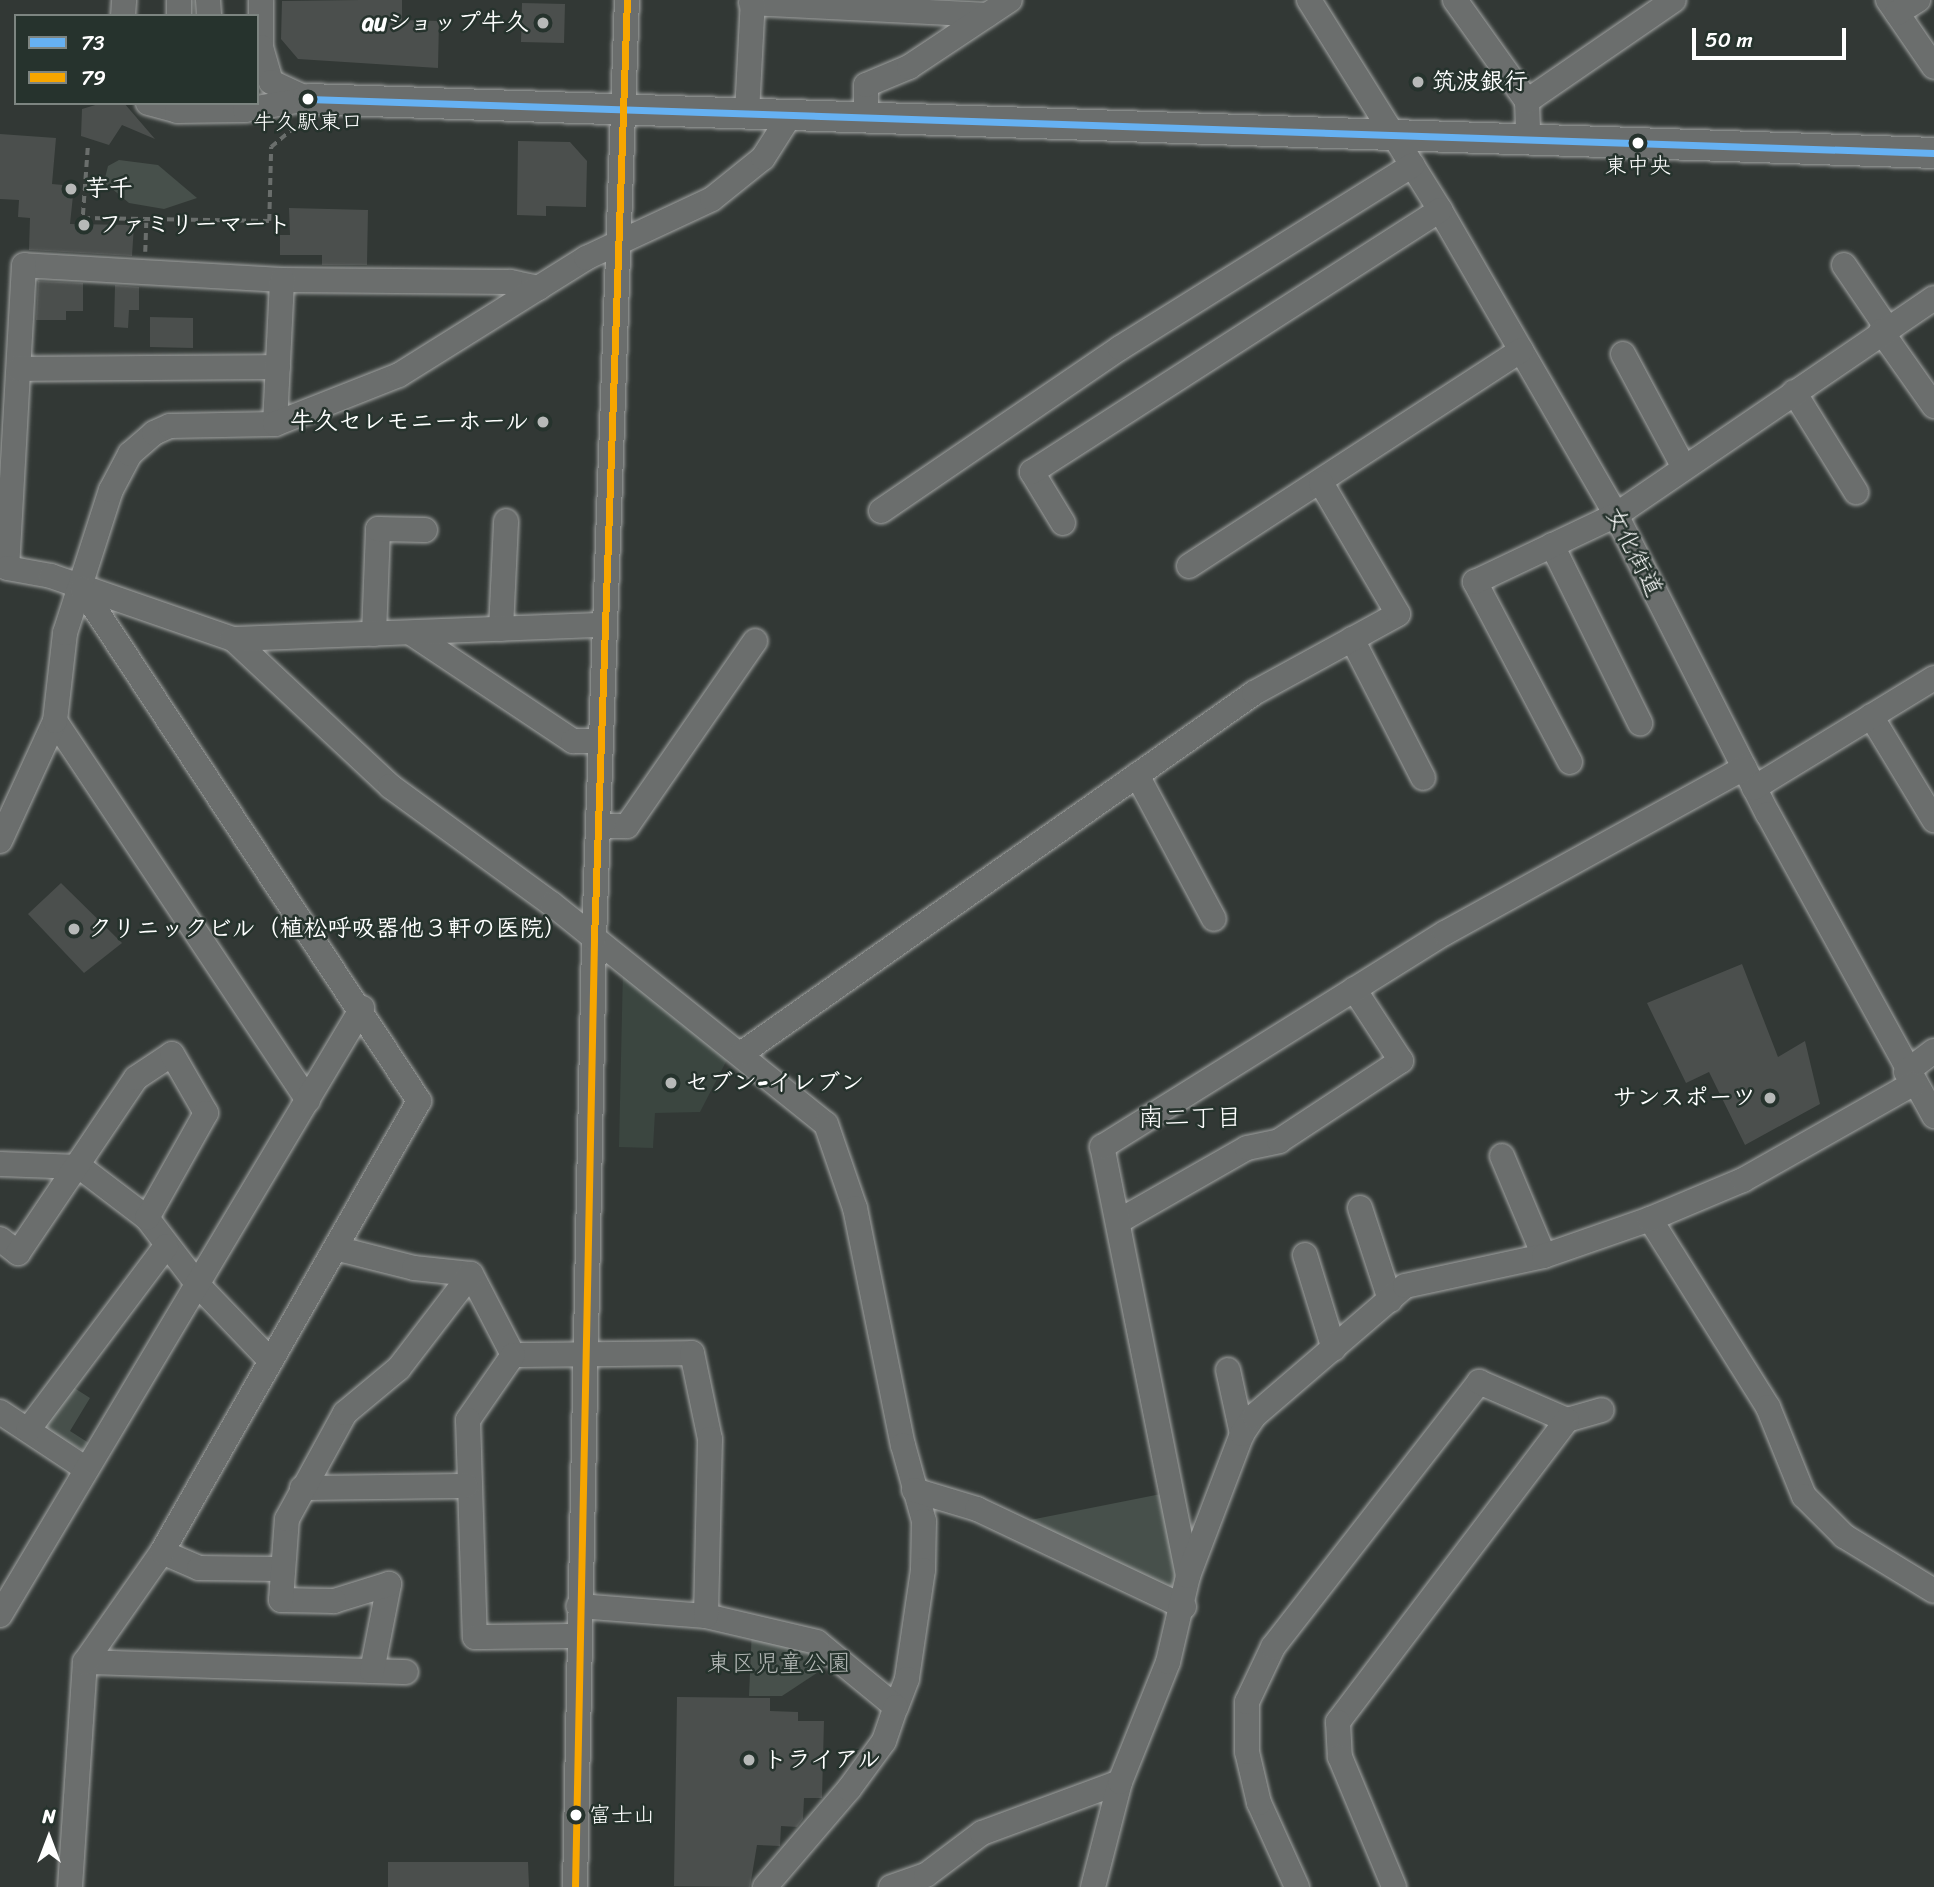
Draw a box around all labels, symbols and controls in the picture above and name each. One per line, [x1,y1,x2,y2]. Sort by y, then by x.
place label: auショップ牛久 [360,9,529,37]
legend [14,14,259,105]
scale bar [1696,14,1850,58]
marker: auショップ牛久 [535,15,551,31]
text: 50 m [1705,21,1753,59]
text: 73 [81,24,105,62]
text: 79 [81,59,106,97]
place label: 筑波銀行 [1432,68,1528,96]
marker: 筑波銀行 [1410,74,1426,90]
marker: 牛久駅東口 [301,92,315,106]
place label: 牛久駅東口 [253,109,363,135]
marker: 東中央 [1631,136,1645,150]
place label: 東中央 [1605,153,1671,179]
place label: 芋千 [85,175,133,203]
marker: 芋千 [63,181,79,197]
place label: ファミリーマート [98,211,290,239]
marker: ファミリーマート [76,217,92,233]
place label: 牛久セレモニーホール [289,408,529,436]
marker: 牛久セレモニーホール [535,414,551,430]
street label: 女化街道 [1599,503,1669,601]
place label: クリニックビル（植松呼吸器他３軒の医院） [88,915,568,943]
marker: クリニックビル（植松呼吸器他３軒の医院） [66,921,82,937]
place label: セブン-イレブン [685,1069,864,1097]
marker: セブン-イレブン [663,1075,679,1091]
place label: サンスポーツ [1612,1084,1756,1112]
marker: サンスポーツ [1762,1090,1778,1106]
district label: 南二丁目 [1138,1102,1242,1134]
park label: 東区児童公園 [707,1650,851,1678]
place label: トライアル [763,1746,883,1774]
marker: トライアル [741,1752,757,1768]
text: N [42,1800,56,1833]
place label: 富士山 [589,1802,655,1828]
north arrow [14,1803,84,1873]
marker: 富士山 [569,1808,583,1822]

